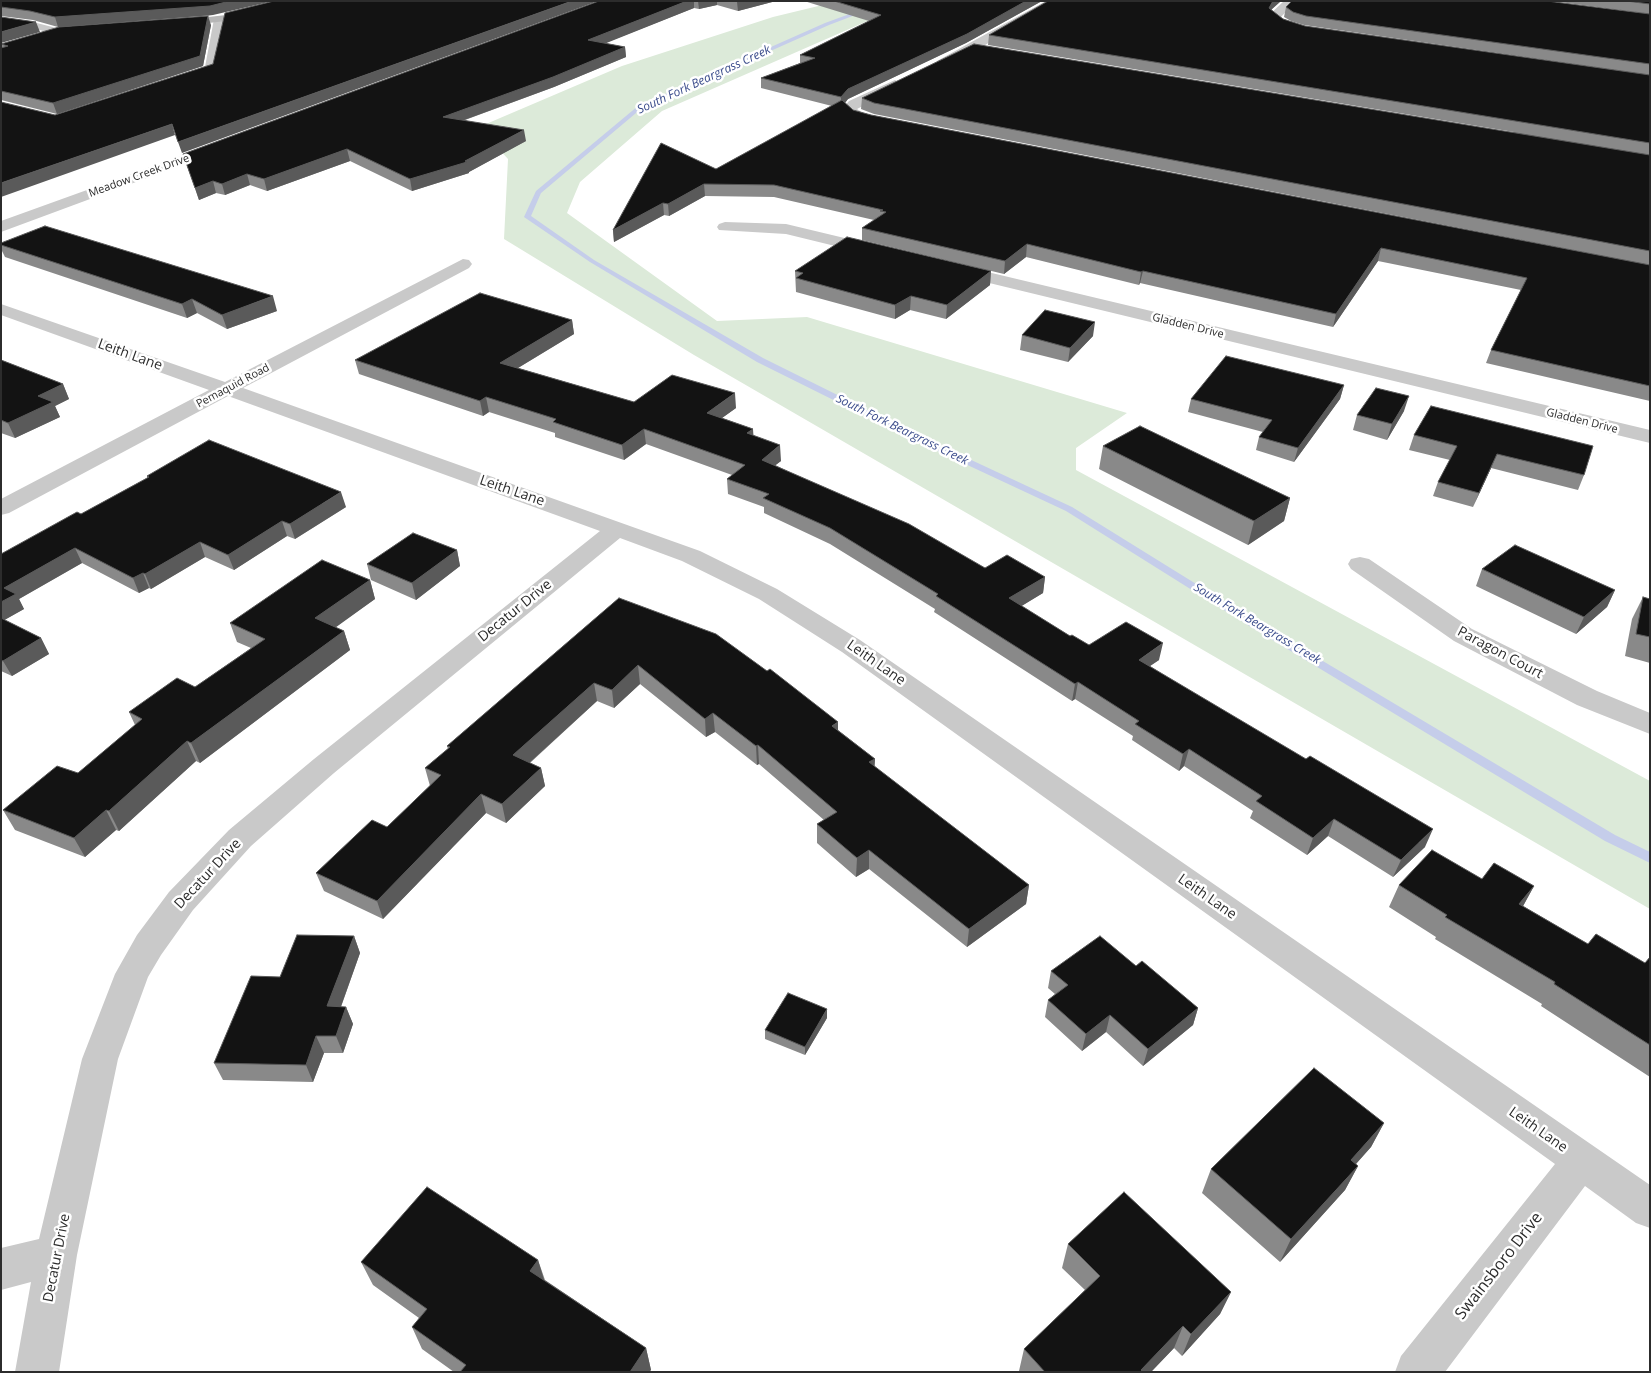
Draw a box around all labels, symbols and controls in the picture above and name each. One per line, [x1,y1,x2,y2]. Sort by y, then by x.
water label: South Fork Beargrass Creek [635,43,773,117]
street label: Meadow Creek Drive [87,152,191,200]
street label: Gladden Drive [1151,311,1225,341]
street label: Leith Lane [95,336,165,374]
street label: Pemaquid Road [194,361,272,411]
water label: South Fork Beargrass Creek [833,392,971,468]
street label: Gladden Drive [1545,406,1619,436]
street label: Leith Lane [477,472,547,510]
street label: Decatur Drive [475,576,555,646]
water label: South Fork Beargrass Creek [1191,580,1323,668]
street label: Paragon Court [1454,623,1546,683]
street label: Leith Lane [844,637,908,689]
street label: Decatur Drive [171,835,245,913]
street label: Leith Lane [1175,871,1239,923]
street label: Leith Lane [1506,1104,1570,1156]
street label: Swainsboro Drive [1451,1209,1547,1323]
street label: Decatur Drive [40,1212,74,1304]

